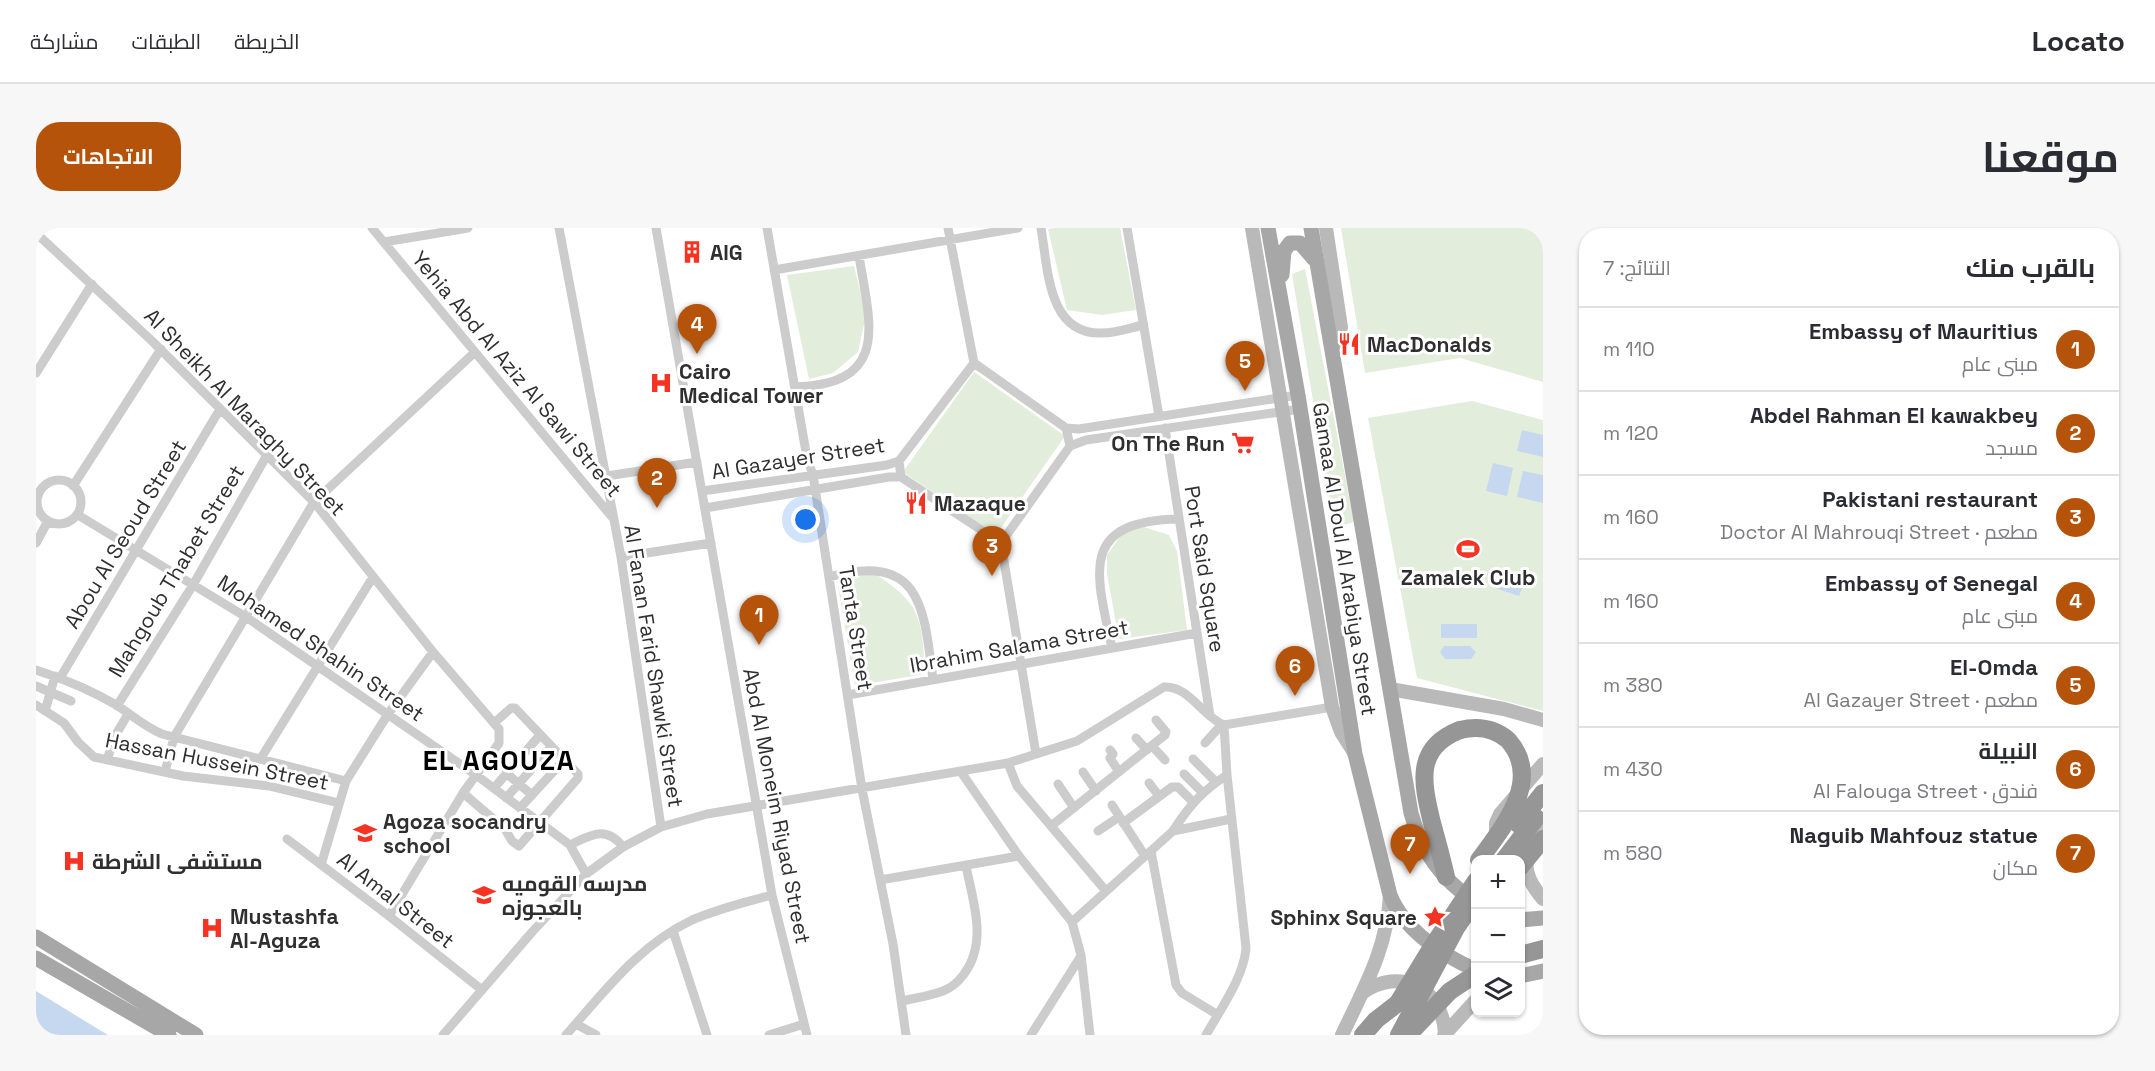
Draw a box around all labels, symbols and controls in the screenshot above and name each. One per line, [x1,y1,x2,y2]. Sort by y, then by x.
text: Locato [2032,23,2125,59]
text: مشاركة [30,28,99,55]
text: الطبقات [132,28,201,55]
text: الخريطة [234,28,300,55]
button: الاتجاهات [36,122,181,191]
text: موقعنا [1982,131,2119,184]
building icon: AIG [679,239,705,265]
place label: AIG [710,239,743,266]
street label: Yehia Abd Al Aziz Al Sawi Street [406,245,628,503]
text: بالقرب منك [1966,251,2095,285]
text: النتائج: 7 [1603,255,1671,281]
street label: Al Sheikh Al Maraghy Street [139,303,351,521]
pin: 4 [678,304,716,354]
text: Embassy of Mauritius [1809,317,2038,345]
restaurant icon: MacDonalds [1336,331,1362,357]
place label: MacDonalds [1367,331,1492,358]
text: 110 m [1603,336,1655,362]
text: 1 [2071,336,2080,362]
pin: 5 [1226,342,1264,391]
text: مبنى عام [1962,351,2038,377]
place label: Cairo Medical Tower [679,358,823,409]
hospital icon: Cairo Medical Tower [648,370,674,396]
street label: Gamaa Al Doul Al Arabiya Street [1307,401,1383,717]
text: Abdel Rahman El kawakbey [1750,401,2038,429]
text: 120 m [1603,420,1659,446]
text: 2 [2070,420,2081,446]
place label: On The Run [1111,430,1225,457]
supermarket icon: On The Run [1230,430,1256,456]
street label: Al Gazayer Street [709,431,887,485]
street label: Abou Al Seoud Street [58,435,192,633]
text: مسجد [1985,435,2038,461]
pin: 2 [638,458,676,508]
street label: Mahgoub Thabet Street [102,460,250,682]
street label: Port Said Square [1178,484,1232,654]
text: Pakistani restaurant [1822,485,2038,513]
restaurant icon: Mazaque [903,490,929,516]
place label: Mazaque [934,490,1026,517]
text: 160 m [1603,504,1659,530]
text: 3 [2069,504,2082,530]
your location [791,505,820,534]
text: مطعم · Doctor Al Mahrouqi Street [1720,519,2038,545]
street label: Al Fanan Farid Shawki Street [618,523,690,809]
pin: 3 [972,526,1012,576]
sports icon: Zamalek Club [1455,536,1481,562]
street label: Tanta Street [833,563,879,693]
place label: Zamalek Club [1401,564,1535,591]
street label: Mohamed Shahin Street [212,569,430,727]
text: Embassy of Senegal [1825,569,2038,597]
text: 160 m [1603,588,1659,614]
text: 4 [2069,588,2082,614]
pin: 1 [740,596,778,645]
text: مبنى عام [1962,603,2038,629]
street label: Ibrahim Salama Street [908,613,1130,679]
pin: 6 [1276,646,1314,696]
text: El-Omda [1950,653,2038,681]
street label: Abd Al Moneim Riyad Street [737,666,817,946]
text: 380 m [1603,672,1663,698]
text: 5 [2070,672,2082,698]
text: مطعم · Al Gazayer Street [1803,687,2038,713]
street label: Hassan Hussein Street [103,726,331,796]
text: النبيلة [1978,737,2038,765]
district label: EL AGOUZA [423,743,575,778]
text: 430 m [1603,756,1663,782]
text: 6 [2069,756,2082,782]
text: فندق · Al Falouga Street [1813,778,2038,804]
place label: Agoza socandry school [383,808,547,859]
school or university icon: Agoza socandry school [352,820,378,846]
text: Naguib Mahfouz statue [1790,821,2038,849]
pin: 7 [1390,824,1430,874]
text: 580 m [1603,840,1663,866]
text: 7 [2070,840,2081,866]
street label: Al Amal Street [332,846,460,954]
hospital icon: مستشفى الشرطة [61,848,87,874]
place label: مستشفى الشرطة [92,848,263,875]
map controls [1471,855,1525,1017]
button: + [1471,855,1525,909]
text: مكان [1993,855,2038,881]
place label: مدرسه القوميه بالعجوزه [502,870,648,921]
school or university icon: مدرسه القوميه بالعجوزه [471,882,497,908]
place label: Mustashfa Al-Aguza [230,903,339,954]
place label: Sphinx Square [1270,904,1417,931]
place icon: Sphinx Square [1422,904,1448,930]
button: − [1471,909,1525,963]
hospital icon: Mustashfa Al-Aguza [199,915,225,941]
button: layers [1471,963,1525,1017]

